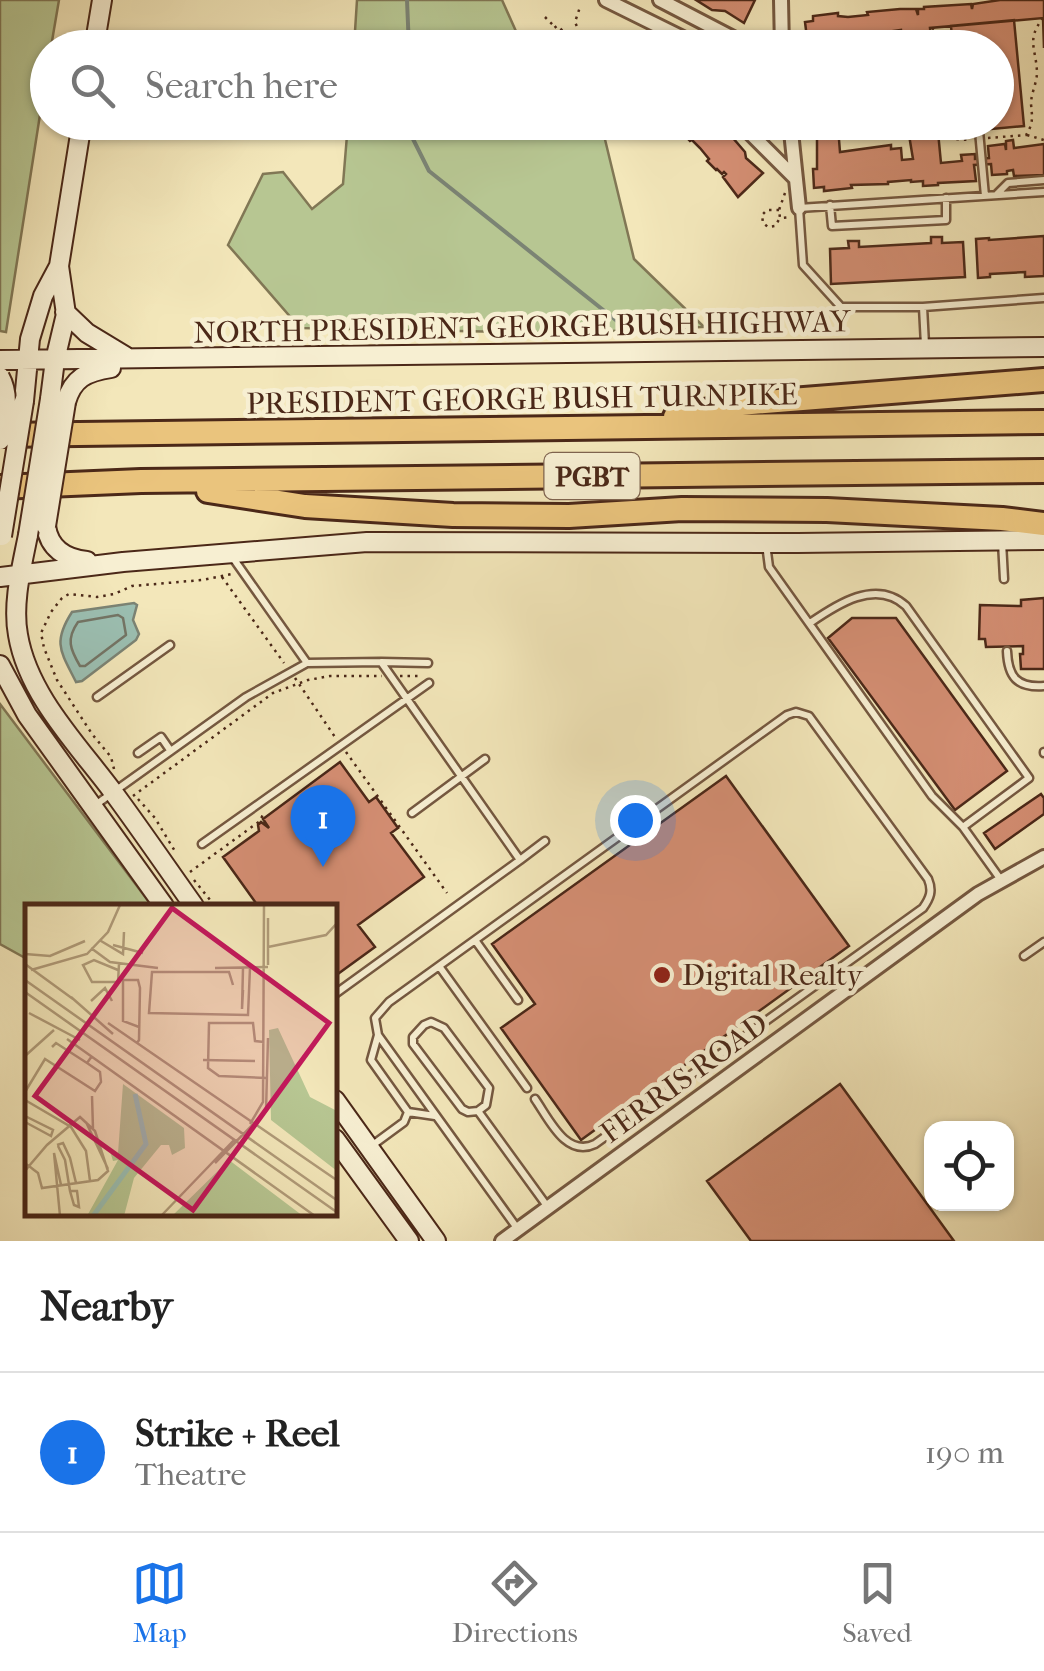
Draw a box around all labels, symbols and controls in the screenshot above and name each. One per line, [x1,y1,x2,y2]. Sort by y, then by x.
search box [30,30,1014,140]
icon: search [65,58,120,113]
text: Search here [145,63,338,108]
street label: NORTH PRESIDENT GEORGE BUSH HIGHWAY [193,304,852,351]
street label: PRESIDENT GEORGE BUSH TURNPIKE [246,377,798,422]
road number: PGBT [544,453,640,499]
pin: 1 [290,784,356,867]
your location [610,795,661,846]
inset map [25,904,338,1216]
place label: Digital Realty [682,958,864,993]
marker: Digital Realty [651,964,673,986]
street label: FERRIS ROAD [594,1006,775,1151]
map controls [924,1121,1014,1211]
button: locate [924,1121,1014,1211]
text: Nearby [40,1282,172,1331]
text: Strike + Reel [135,1411,340,1456]
text: 1 [67,1434,78,1471]
text: 190 m [925,1434,1004,1471]
text: Theatre [135,1456,246,1493]
tab: Map [132,1556,187,1649]
tab: Directions [452,1556,578,1649]
tab: Saved [842,1556,912,1649]

